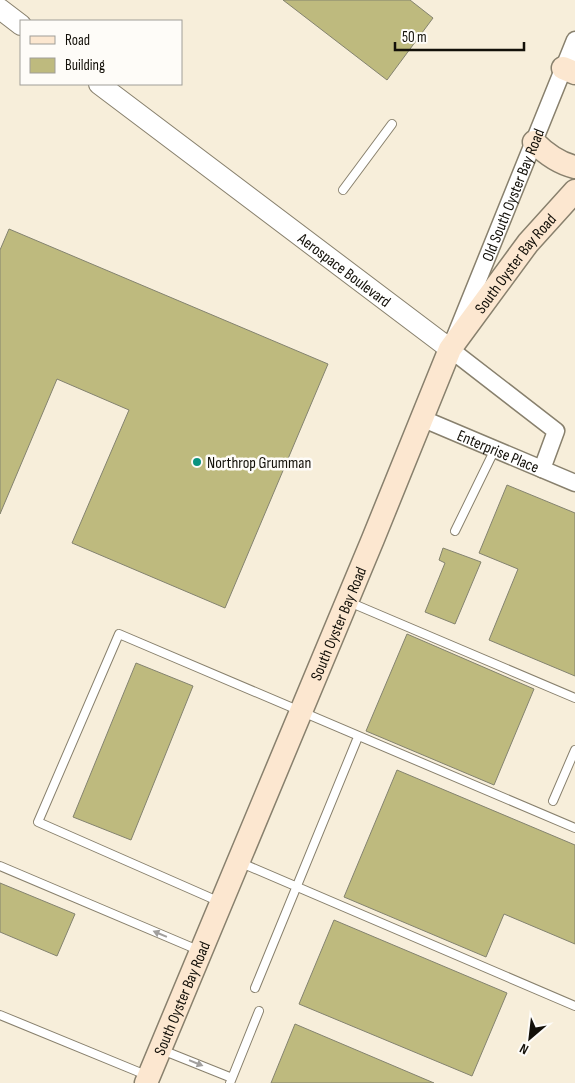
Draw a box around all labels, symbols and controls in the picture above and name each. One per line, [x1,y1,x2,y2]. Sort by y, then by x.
legend [20,20,182,85]
scale bar [395,20,524,52]
text: 50 m [402,28,427,47]
text: Road [65,31,90,50]
text: Building [65,56,105,75]
street label: Old South Oyster Bay Road [477,126,547,264]
street label: South Oyster Bay Road [471,209,561,317]
street label: Aerospace Boulevard [293,229,394,312]
street label: Enterprise Place [454,426,542,478]
place label: Northrop Grumman [207,454,311,473]
marker: Northrop Grumman [191,456,203,468]
street label: South Oyster Bay Road [307,564,371,684]
one-way arrow [152,930,167,938]
street label: South Oyster Bay Road [151,939,215,1058]
north arrow [505,1013,555,1063]
text: N [517,1040,531,1058]
one-way arrow [189,1060,203,1068]

